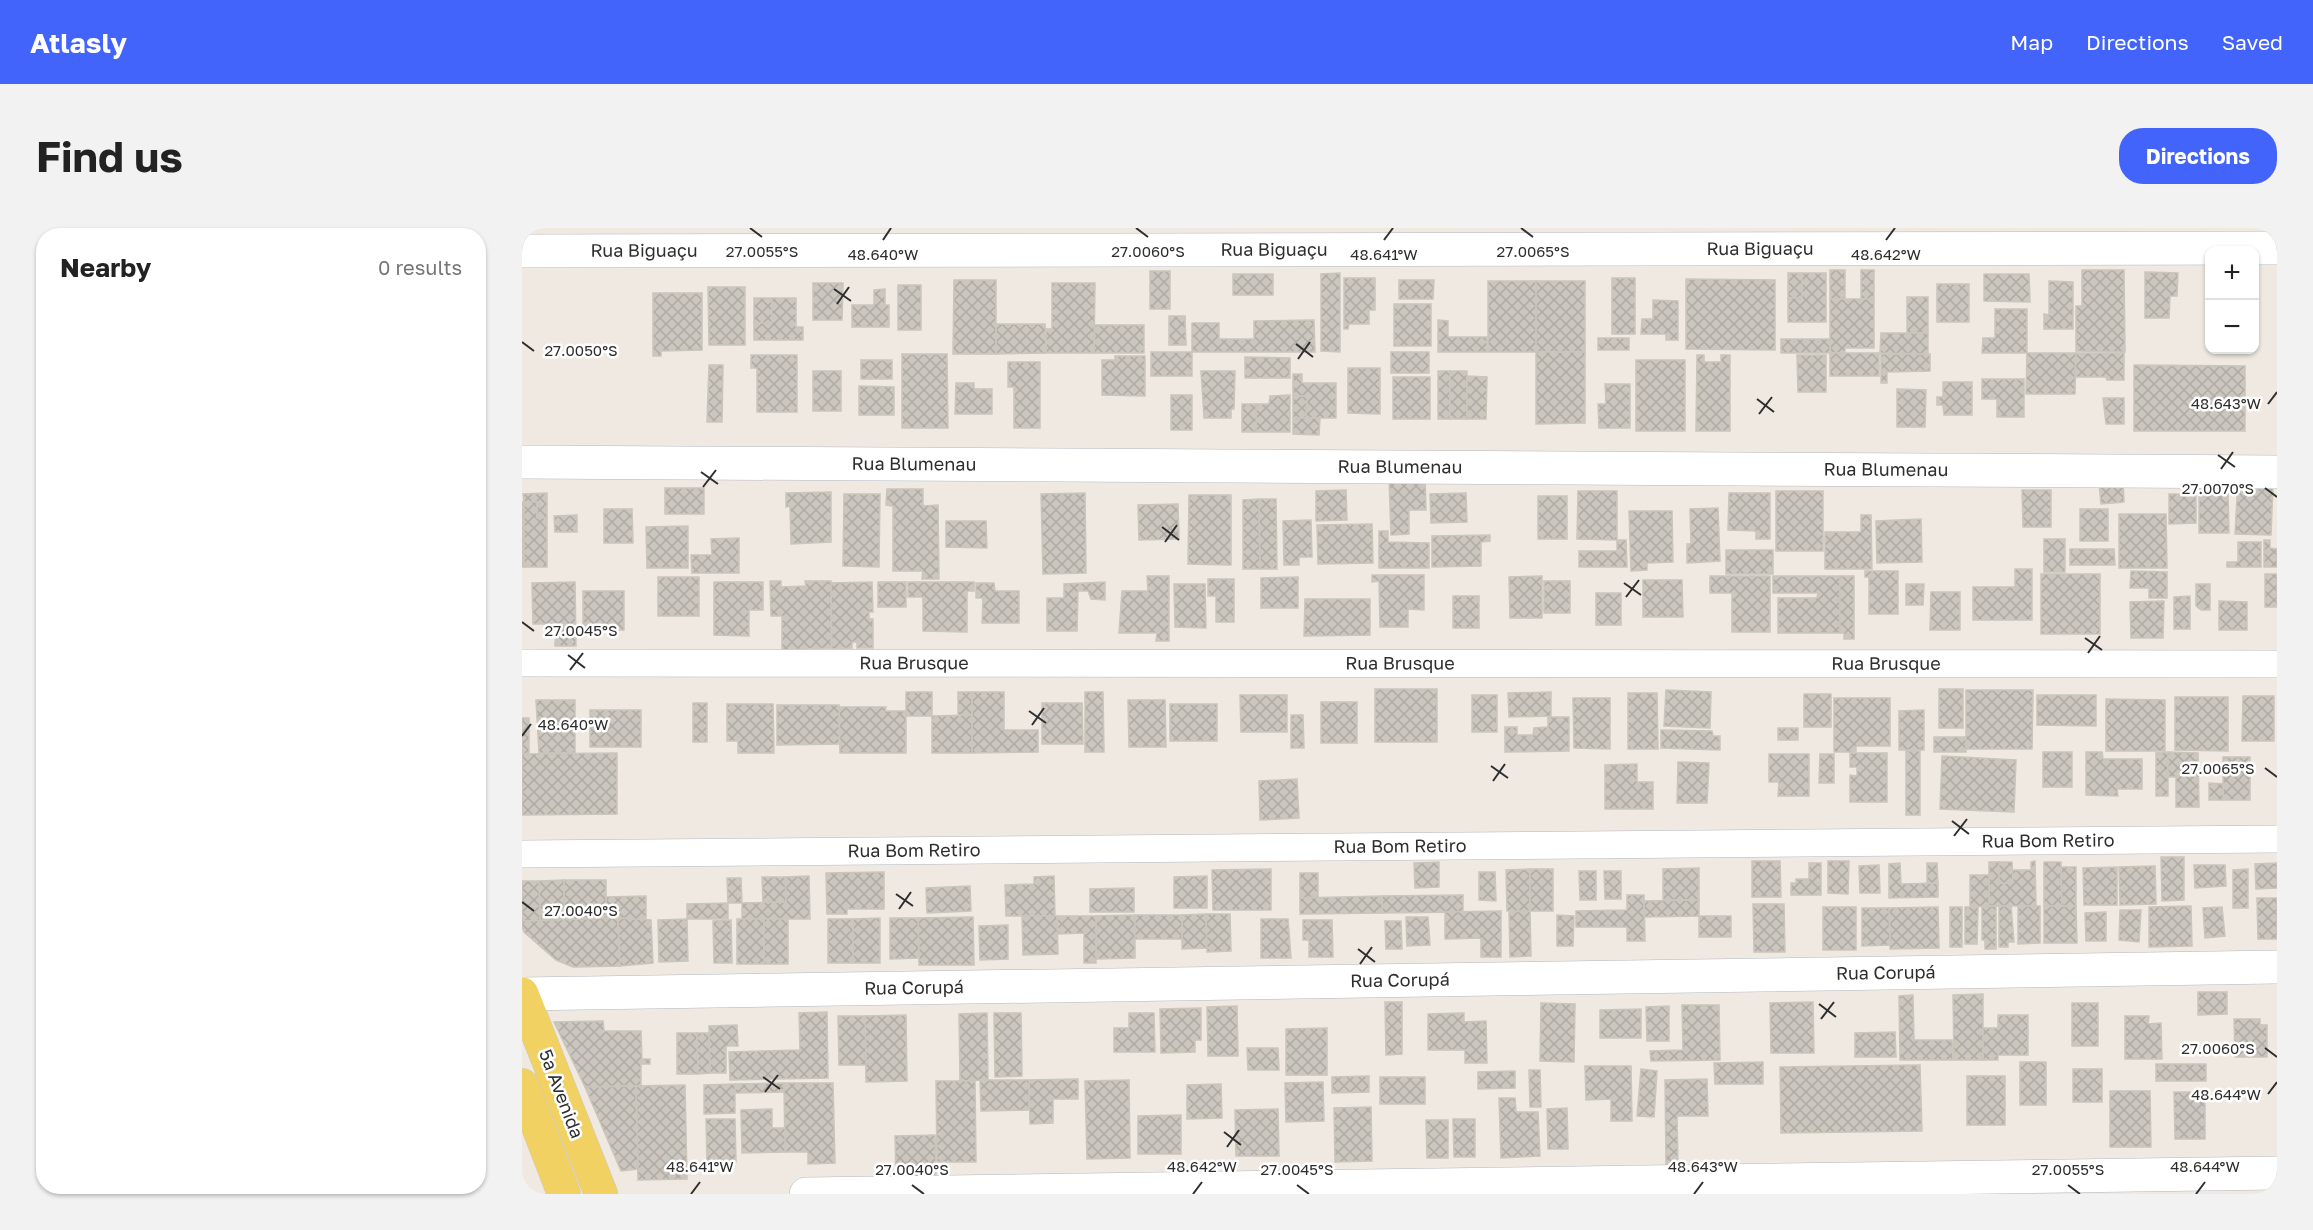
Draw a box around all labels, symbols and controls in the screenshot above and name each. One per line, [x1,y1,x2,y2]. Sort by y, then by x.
text: Atlasly [30,26,127,59]
text: Map [2010,29,2053,55]
text: Directions [2086,29,2189,55]
text: Saved [2222,29,2283,55]
button: Directions [2119,128,2277,184]
text: Find us [36,131,183,181]
street label: Rua Biguaçu [1706,237,1814,259]
street label: Rua Biguaçu [1220,238,1328,260]
street label: Rua Biguaçu [590,239,698,261]
text: 27.0055°S [726,242,798,260]
text: 27.0060°S [1111,242,1185,260]
text: 27.0065°S [1497,242,1569,260]
text: 48.640°W [848,245,918,263]
text: 48.641°W [1350,245,1418,263]
text: 48.642°W [1851,245,1921,263]
map controls [2205,246,2259,354]
button: + [2205,246,2259,300]
text: Nearby [60,252,151,283]
text: 0 results [378,255,462,279]
button: − [2205,300,2259,354]
text: 27.0050°S [544,341,618,359]
text: 48.643°W [2191,394,2261,412]
street label: Rua Blumenau [852,452,976,475]
street label: Rua Blumenau [1338,455,1462,477]
street label: Rua Blumenau [1824,457,1948,480]
text: 27.0070°S [2182,479,2254,497]
text: 27.0045°S [544,621,618,639]
street label: Rua Brusque [859,651,969,673]
street label: Rua Brusque [1345,651,1455,674]
street label: Rua Brusque [1831,652,1941,674]
text: 48.640°W [538,715,608,733]
text: 27.0065°S [2182,759,2254,777]
street label: Rua Bom Retiro [1981,828,2115,852]
street label: Rua Bom Retiro [1333,834,1467,857]
street label: Rua Bom Retiro [847,838,981,861]
text: 27.0040°S [544,901,618,919]
street label: Rua Corupá [1836,960,1936,984]
street label: Rua Corupá [1350,968,1450,991]
street label: Rua Corupá [864,975,964,999]
text: 27.0060°S [2181,1039,2255,1057]
street label: 5ª Avenida [535,1046,589,1141]
text: 48.644°W [2191,1085,2261,1103]
text: 48.641°W [666,1157,734,1175]
text: 48.642°W [1167,1157,1237,1175]
text: 48.643°W [1668,1157,1738,1175]
text: 48.644°W [2170,1157,2240,1175]
text: 27.0040°S [875,1160,949,1178]
text: 27.0045°S [1260,1160,1334,1178]
text: 27.0055°S [2032,1160,2104,1178]

